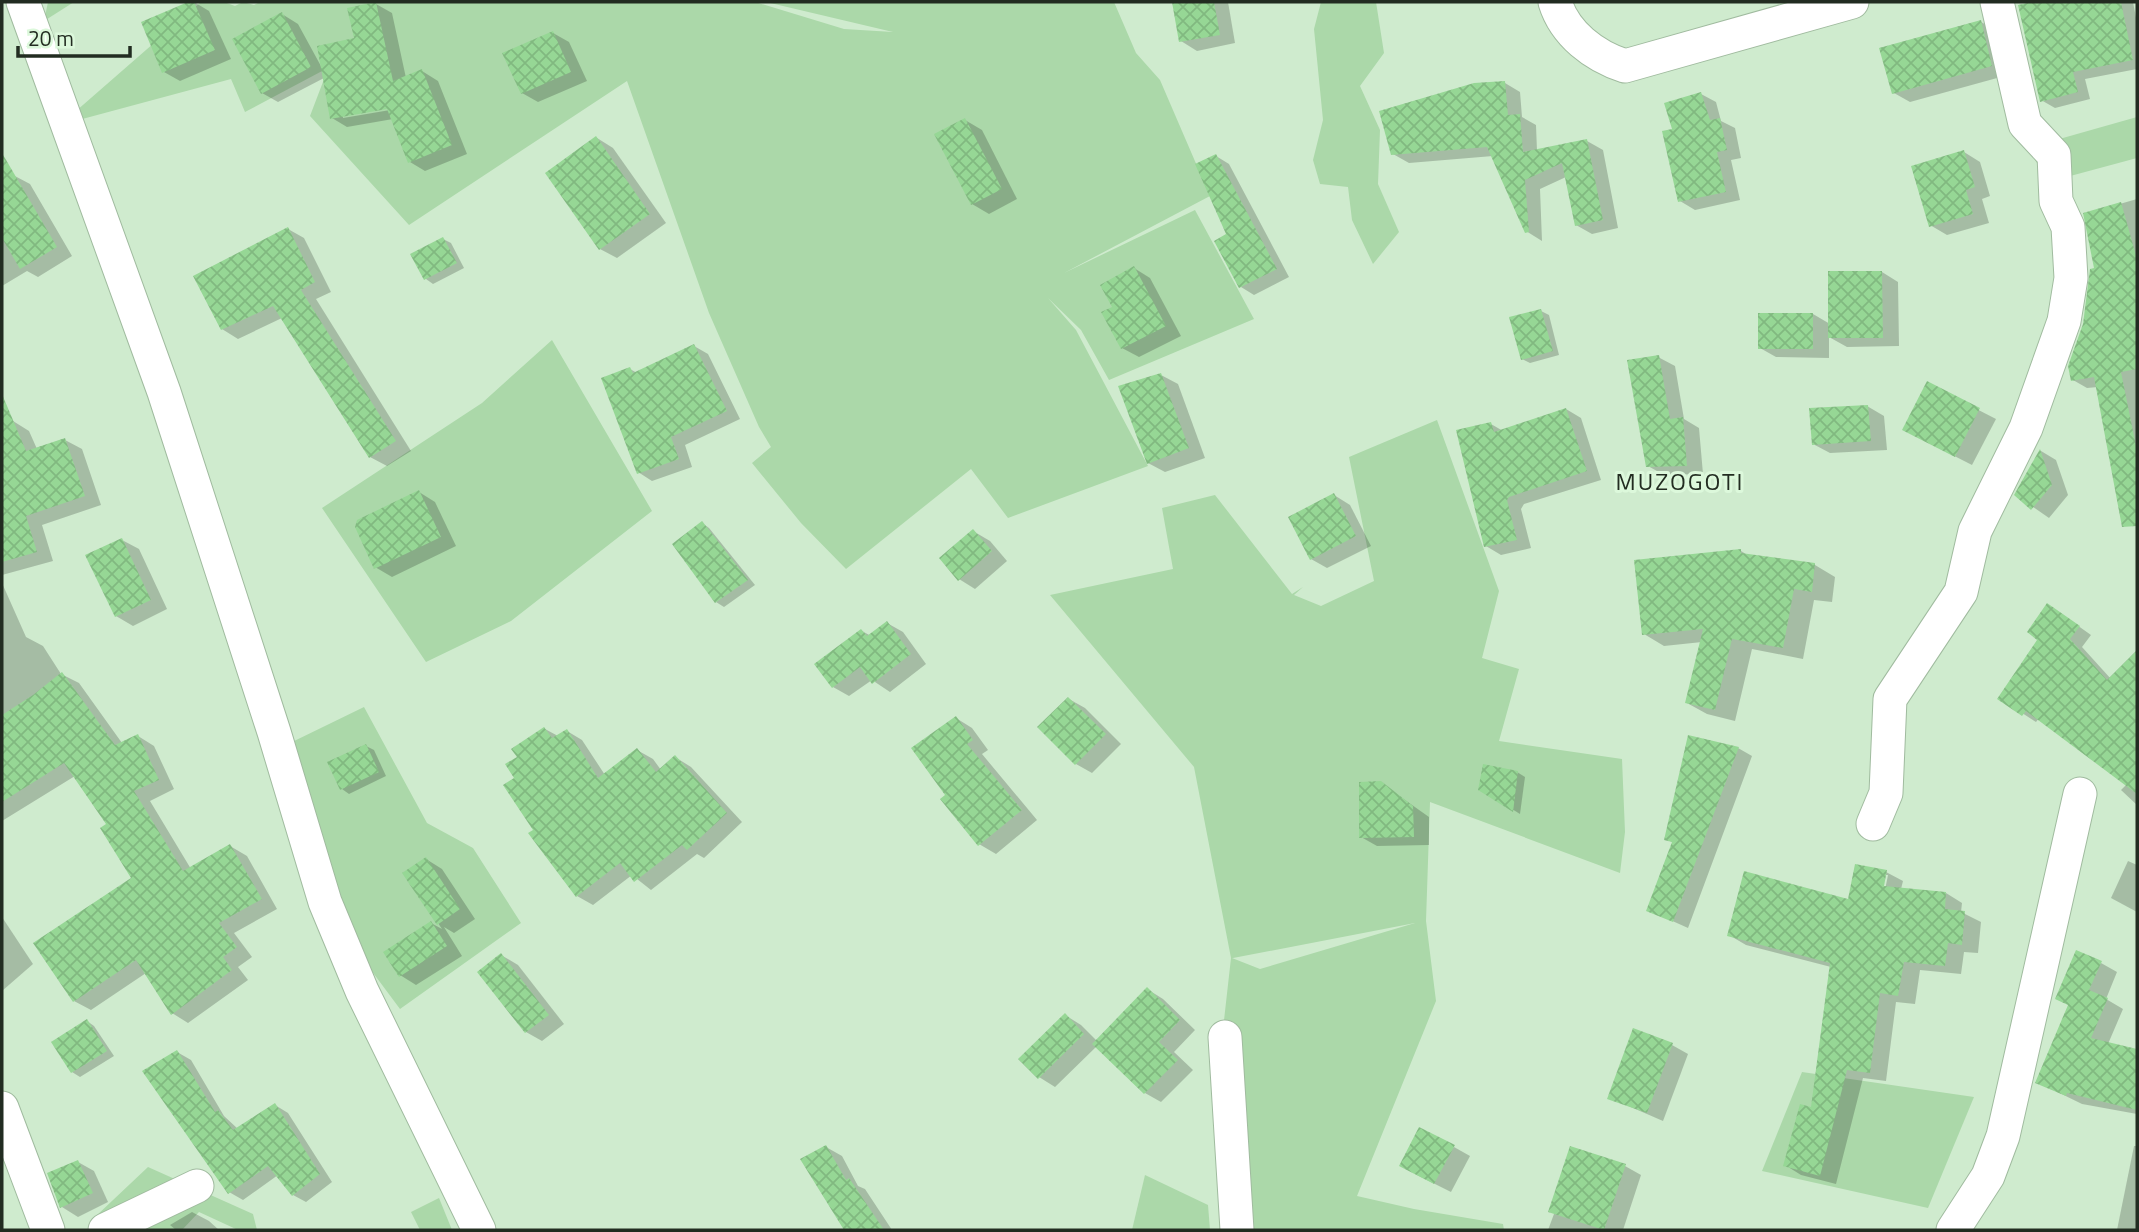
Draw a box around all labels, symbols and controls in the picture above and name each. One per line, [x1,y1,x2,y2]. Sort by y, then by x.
scale bar [18,14,130,58]
text: 20 m [28,22,74,54]
district label: MUZOGOTI [1616,463,1744,499]

